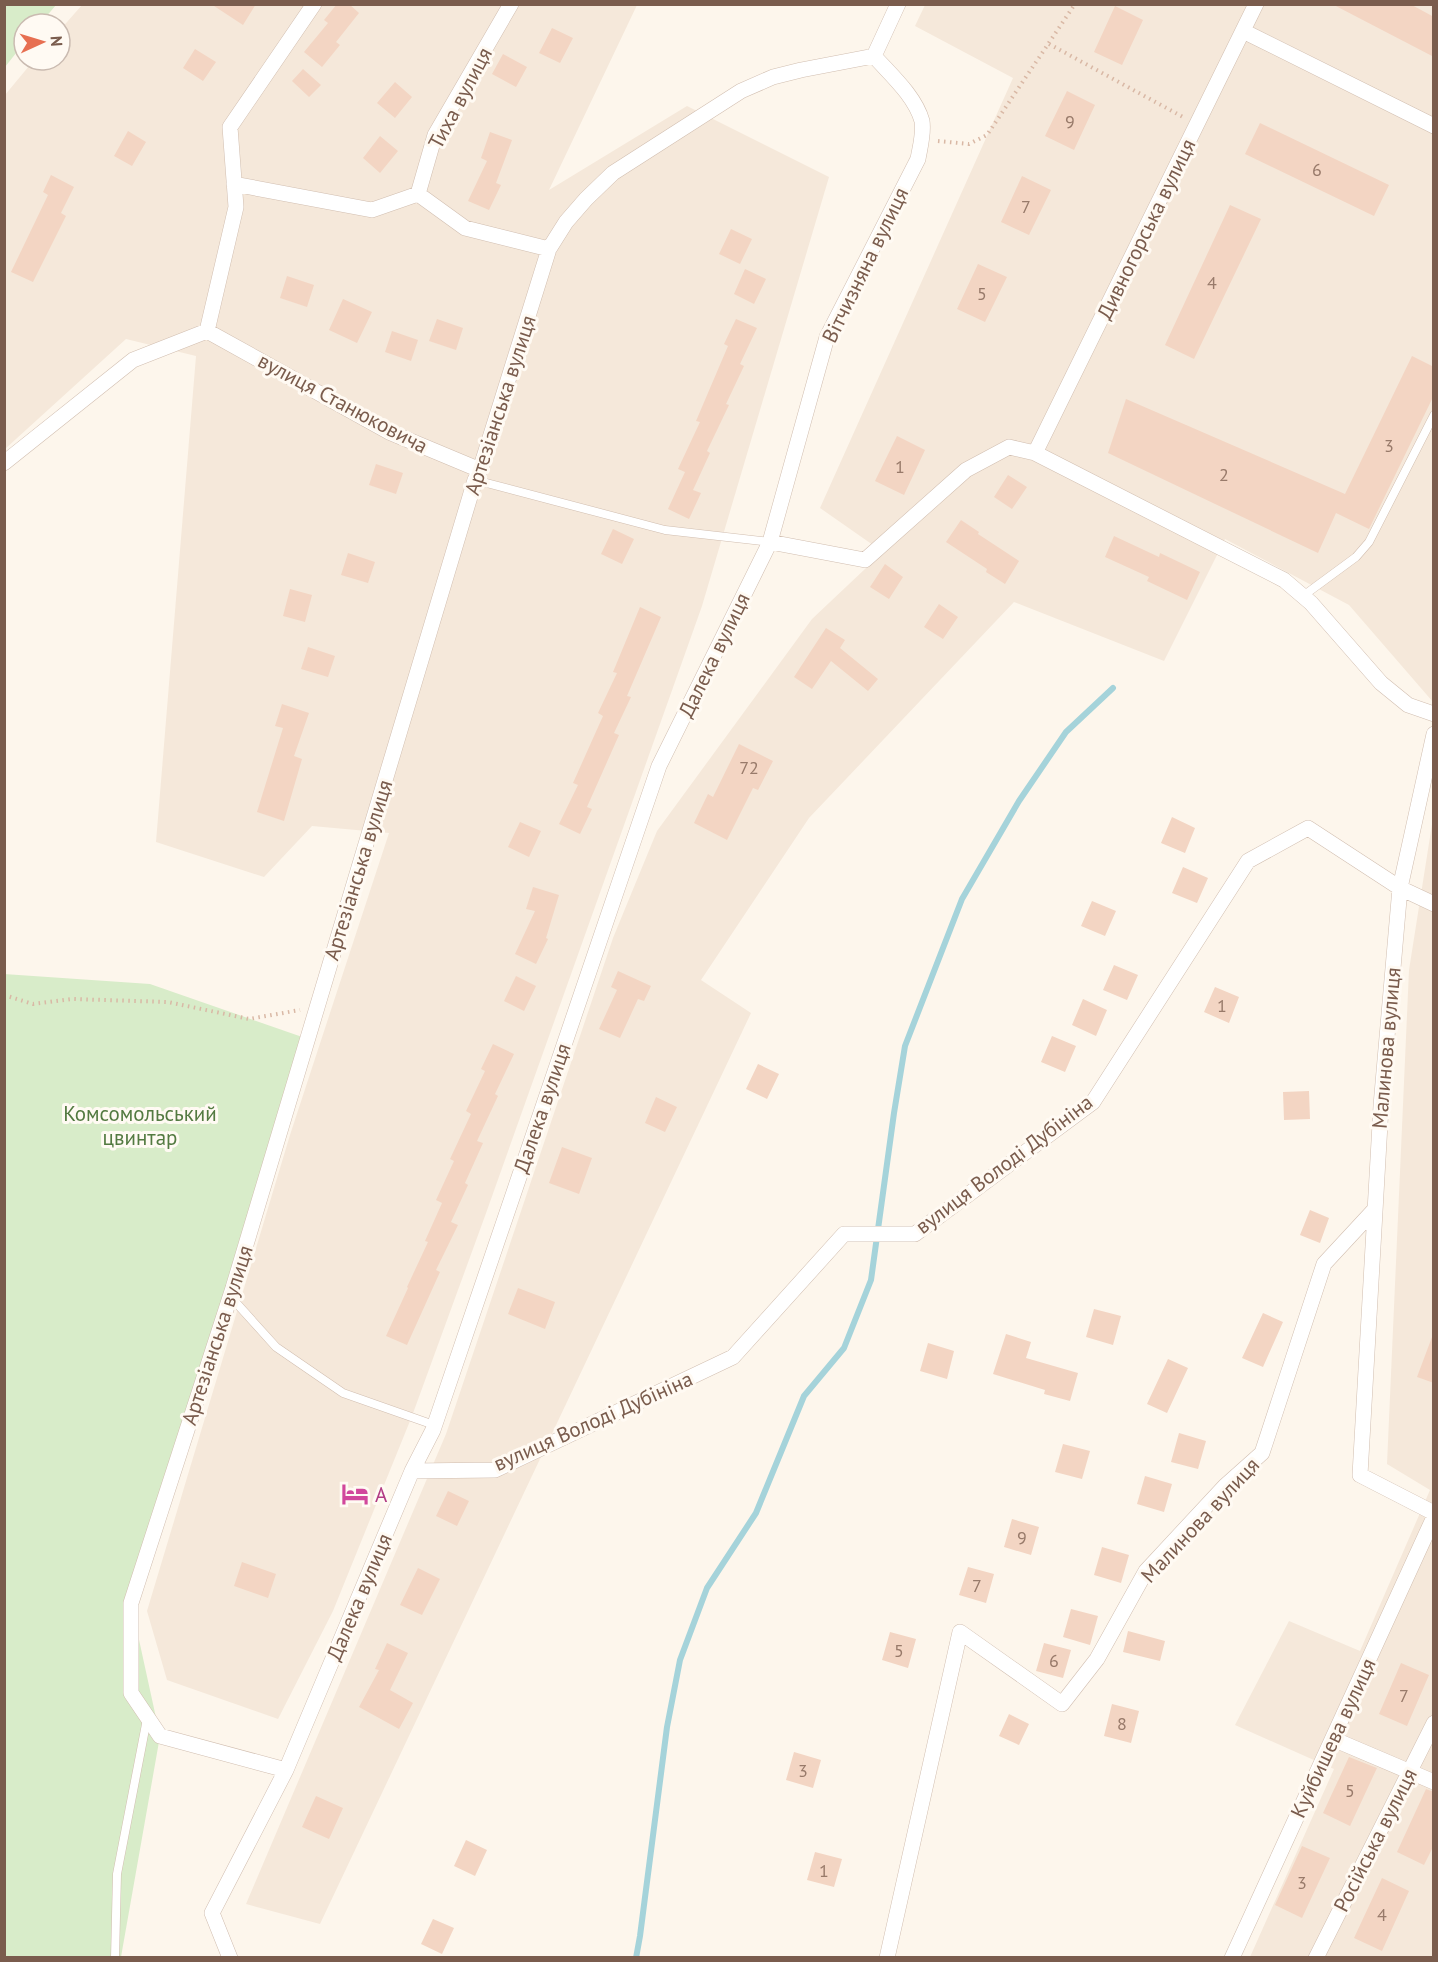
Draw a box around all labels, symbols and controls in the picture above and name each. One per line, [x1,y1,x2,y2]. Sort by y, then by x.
north arrow [12,12,72,72]
text: N [47,35,67,47]
street label: Тиха вулиця [422,43,498,153]
house number: 9 [1065,110,1075,133]
street label: Дивногорська вулиця [1091,134,1201,324]
house number: 6 [1312,158,1322,181]
street label: Вітчизняна вулиця [816,183,914,347]
house number: 7 [1021,195,1031,218]
house number: 4 [1207,271,1217,294]
house number: 5 [977,282,987,305]
street label: Артезіанська вулиця [458,312,542,498]
street label: вулиця Станюковича [253,347,433,459]
house number: 3 [1384,434,1394,457]
house number: 1 [895,455,905,478]
house number: 2 [1219,463,1229,486]
street label: Далека вулиця [672,588,756,722]
house number: 72 [739,756,759,779]
street label: Артезіанська вулиця [318,776,398,964]
street label: Малинова вулиця [1366,966,1406,1130]
house number: 1 [1217,994,1227,1017]
street label: Далека вулиця [507,1040,577,1176]
street label: вулиця Володі Дубініна [910,1088,1098,1240]
park label: Комсомольський цвинтар [63,1100,217,1151]
street label: Артезіанська вулиця [175,1242,259,1428]
street label: вулиця Володі Дубініна [489,1365,697,1477]
street label: Малинова вулиця [1135,1452,1265,1588]
hotel icon: А [340,1479,370,1509]
place label: А [375,1481,388,1508]
house number: 9 [1017,1526,1027,1549]
street label: Далека вулиця [320,1529,398,1665]
house number: 7 [972,1574,982,1597]
house number: 5 [894,1639,904,1662]
house number: 6 [1049,1649,1059,1672]
street label: Куйбишева вулиця [1284,1654,1382,1822]
house number: 7 [1399,1684,1409,1707]
house number: 8 [1117,1712,1127,1735]
house number: 3 [798,1759,808,1782]
street label: Російська вулиця [1327,1764,1423,1916]
house number: 5 [1345,1779,1355,1802]
house number: 1 [819,1859,829,1882]
house number: 3 [1297,1871,1307,1894]
house number: 4 [1377,1903,1387,1926]

